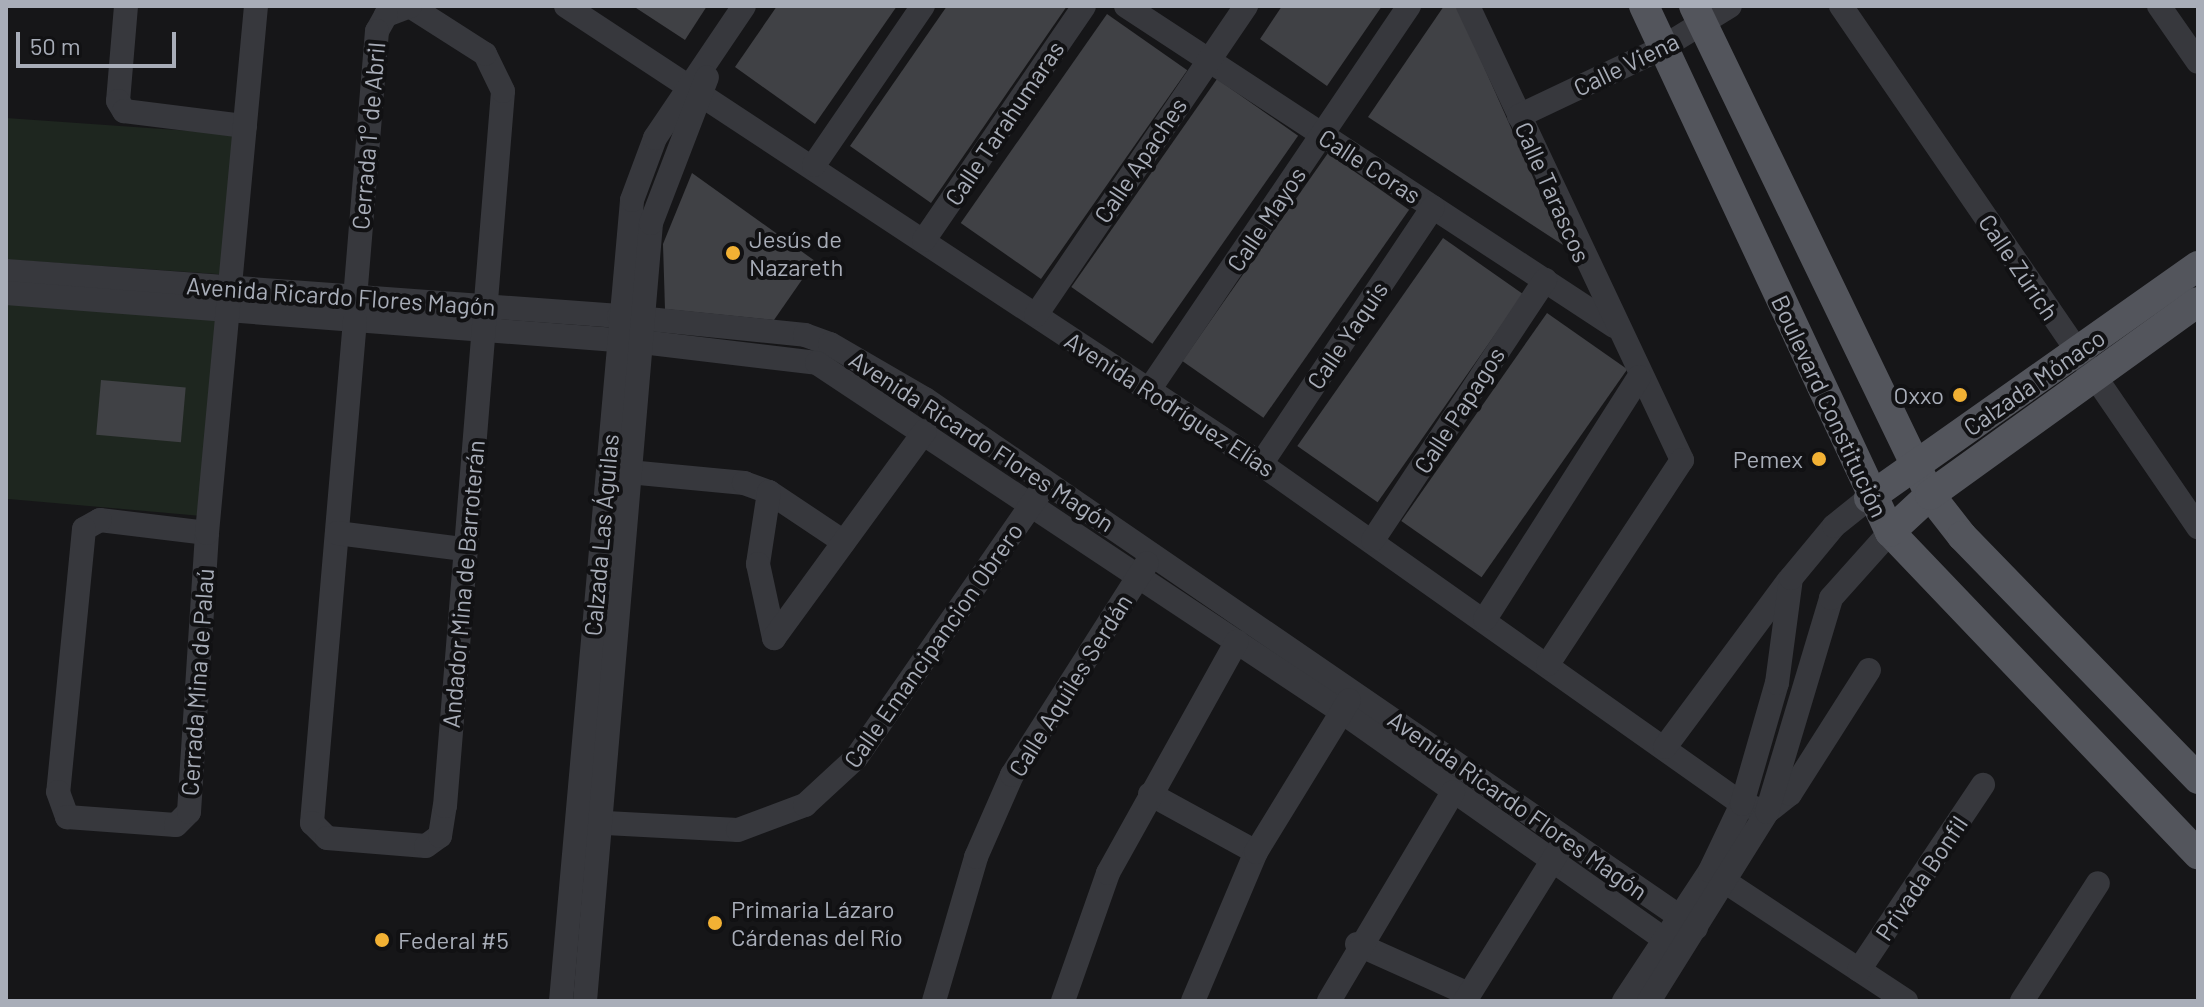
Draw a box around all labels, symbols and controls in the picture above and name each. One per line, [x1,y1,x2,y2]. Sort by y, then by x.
scale bar [20,16,180,66]
street label: Calle Viena [1569,26,1683,102]
text: 50 m [30,31,81,60]
street label: Calle Tarahumaras [938,35,1070,211]
street label: Cerrada 1° de Abril [345,41,391,231]
street label: Calle Apaches [1088,92,1192,228]
street label: Calle Tarascos [1509,117,1597,267]
street label: Calle Coras [1314,122,1426,210]
street label: Calle Mayos [1221,161,1311,277]
street label: Calle Zúrich [1973,209,2065,325]
place label: Jesús de Nazareth [749,225,843,281]
marker: Jesús de Nazareth [724,244,742,262]
street label: Avenida Ricardo Flores Magón [185,271,497,321]
street label: Calle Yaquis [1300,276,1394,394]
street label: Boulevard Constitución [1766,290,1894,522]
street label: Calzada Mónaco [1958,323,2110,441]
street label: Avenida Rodríguez Elías [1060,325,1280,483]
street label: Calle Papagos [1408,341,1510,479]
street label: Avenida Ricardo Flores Magón [844,345,1120,537]
place label: Oxxo [1894,381,1944,409]
marker: Oxxo [1951,386,1969,404]
street label: Calzada Las Águilas [578,433,624,637]
street label: Andador Mina de Barroterán [436,439,490,729]
place label: Pemex [1733,445,1803,473]
marker: Pemex [1810,450,1828,468]
street label: Calle Emancipancion Obrero [837,517,1029,773]
street label: Cerrada Mina de Palaú [175,567,219,797]
street label: Calle Aquiles Serdán [1002,588,1138,782]
street label: Avenida Ricardo Flores Magón [1383,704,1653,906]
street label: Privada Bonfil [1869,810,1973,946]
place label: Primaria Lázaro Cárdenas del Río [731,895,903,951]
marker: Primaria Lázaro Cárdenas del Río [706,914,724,932]
place label: Federal #5 [398,926,509,954]
marker: Federal #5 [373,931,391,949]

